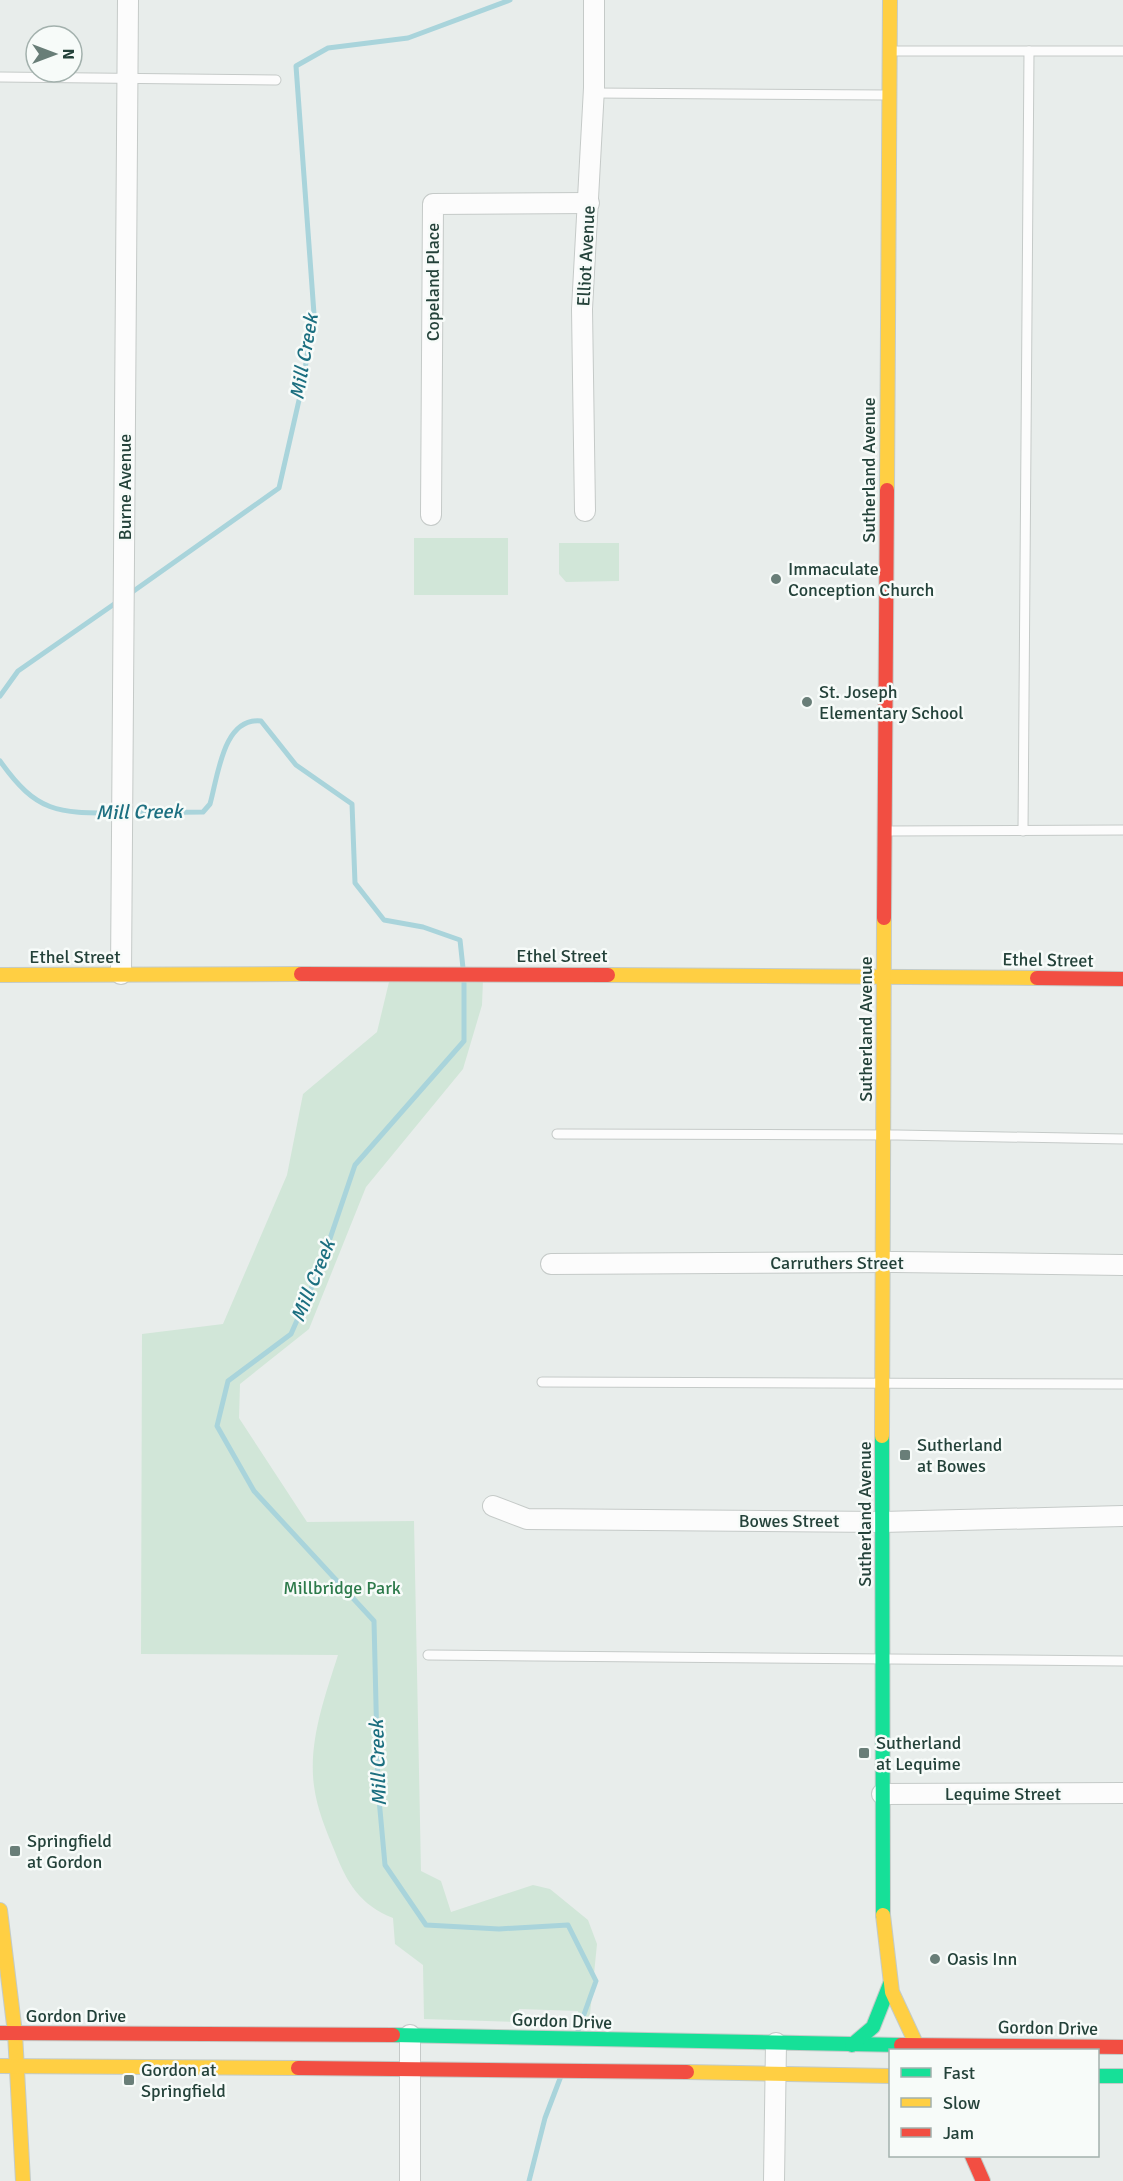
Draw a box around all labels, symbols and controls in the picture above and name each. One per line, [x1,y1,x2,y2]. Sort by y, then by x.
north arrow [24,24,84,84]
text: N [58,48,78,60]
street label: Elliot Avenue [572,205,600,307]
street label: Copeland Place [422,223,444,341]
water label: Mill Creek [284,310,324,402]
street label: Sutherland Avenue [858,397,880,543]
street label: Burne Avenue [114,434,136,540]
place label: Immaculate Conception Church [788,558,934,601]
marker: Immaculate Conception Church [769,572,783,586]
place label: St. Joseph Elementary School [819,681,964,724]
marker: St. Joseph Elementary School [800,695,814,709]
water label: Mill Creek [95,799,184,825]
street label: Ethel Street [516,945,608,967]
street label: Ethel Street [29,946,121,968]
street label: Ethel Street [1002,948,1094,972]
street label: Sutherland Avenue [855,956,877,1102]
water label: Mill Creek [285,1234,342,1326]
street label: Carruthers Street [770,1252,904,1274]
place label: Sutherland at Bowes [917,1434,1002,1477]
street label: Sutherland Avenue [854,1441,876,1587]
marker: Sutherland at Bowes [898,1448,912,1462]
street label: Bowes Street [739,1510,839,1532]
park label: Millbridge Park [283,1577,401,1599]
water label: Mill Creek [364,1717,392,1807]
place label: Sutherland at Lequime [876,1732,961,1775]
marker: Sutherland at Lequime [857,1746,871,1760]
street label: Lequime Street [945,1783,1061,1805]
place label: Springfield at Gordon [27,1830,112,1873]
marker: Springfield at Gordon [8,1844,22,1858]
place label: Oasis Inn [947,1948,1017,1970]
marker: Oasis Inn [928,1952,942,1966]
street label: Gordon Drive [26,2005,126,2027]
street label: Gordon Drive [511,2008,613,2034]
street label: Gordon Drive [998,2016,1098,2040]
legend [889,2049,1099,2157]
place label: Gordon at Springfield [141,2059,226,2102]
text: Fast [943,2062,975,2084]
marker: Gordon at Springfield [122,2073,136,2087]
text: Slow [943,2092,980,2114]
text: Jam [943,2122,974,2144]

